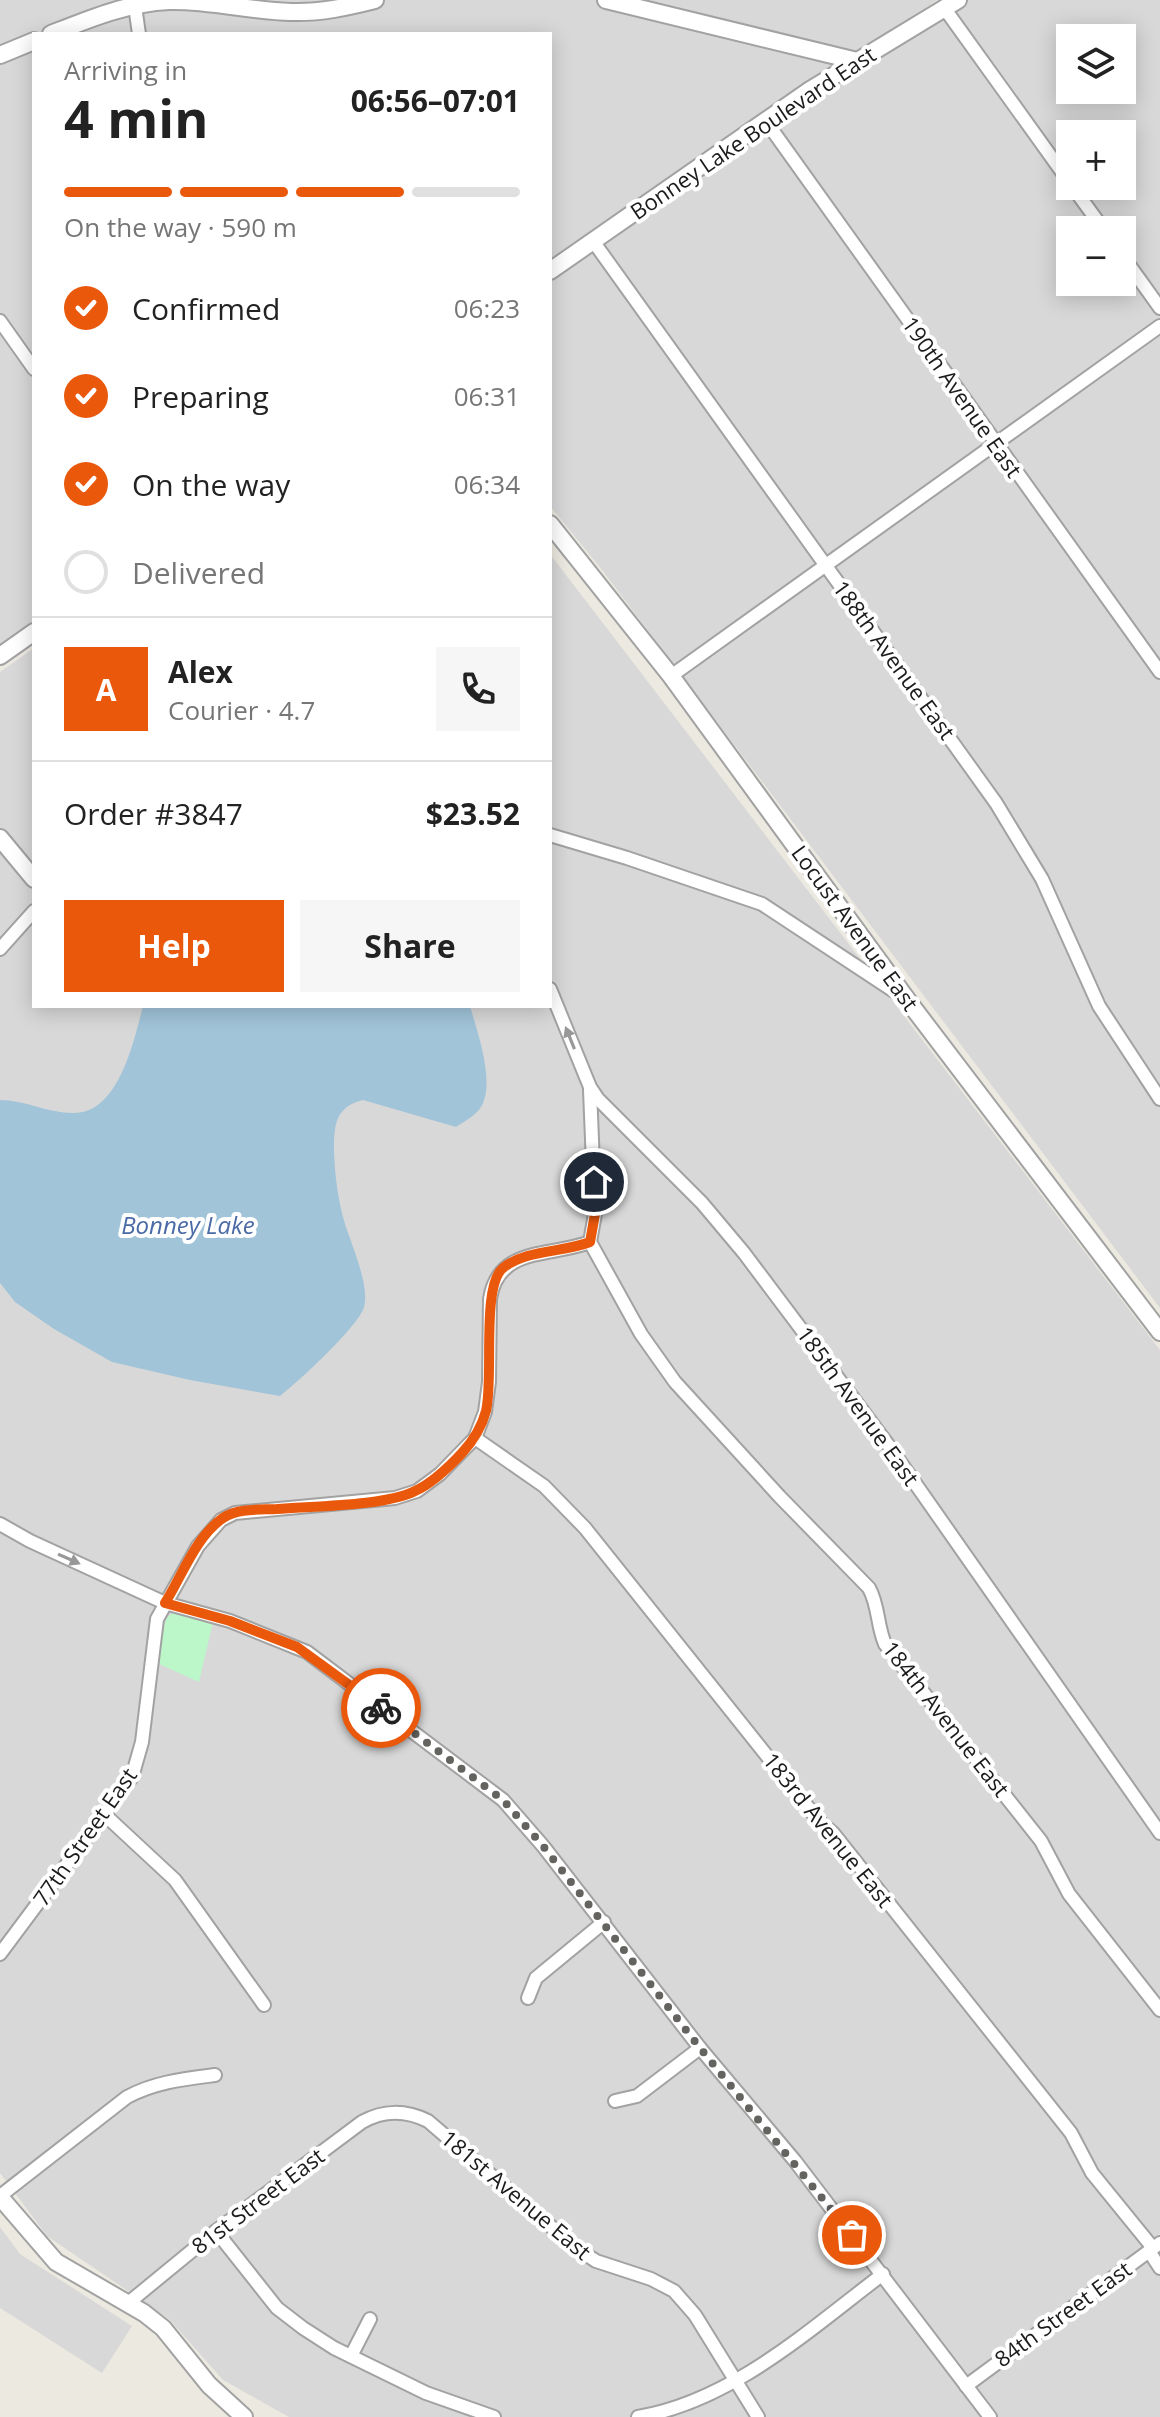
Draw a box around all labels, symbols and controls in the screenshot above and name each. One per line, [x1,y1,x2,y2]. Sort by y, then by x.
map controls [1056,24,1136,296]
button: layers [1056,24,1136,104]
street label: Bonney Lake Boulevard East [624,39,881,226]
text: Arriving in [64,52,187,88]
text: 06:56–07:01 [351,80,520,121]
text: 4 min [64,82,208,153]
button: + [1056,120,1136,200]
text: On the way · 590 m [64,209,297,245]
button: − [1056,216,1136,296]
icon: check [64,286,108,330]
text: Confirmed [132,288,280,329]
text: 06:23 [454,290,520,326]
street label: 190th Avenue East [896,310,1030,483]
icon: check [64,374,108,418]
text: Preparing [132,376,269,417]
text: 06:31 [454,378,520,414]
icon: check [64,462,108,506]
text: On the way [132,464,290,505]
text: 06:34 [454,466,520,502]
text: Delivered [132,552,265,593]
street label: 188th Avenue East [827,574,963,745]
button: phone [436,647,520,731]
text: Alex [168,651,233,692]
text: A [96,669,116,710]
text: Courier · 4.7 [168,692,315,728]
text: Order #3847 [64,793,243,834]
text: $23.52 [426,793,520,834]
street label: Locust Avenue East [786,839,926,1016]
button: Help [64,900,284,992]
button: Share [300,900,520,992]
one-way arrow [563,1026,576,1050]
pin [560,1148,628,1216]
icon: home [572,1160,616,1204]
water label: Bonney Lake [121,1208,255,1241]
street label: 185th Avenue East [791,1320,927,1491]
one-way arrow [58,1552,81,1566]
street label: 184th Avenue East [877,1634,1017,1803]
courier [341,1668,421,1748]
icon: bike [359,1686,403,1730]
street label: 183rd Avenue East [757,1746,901,1913]
street label: 77th Street East [25,1761,143,1911]
street label: 181st Avenue East [435,2123,598,2266]
street label: 81st Street East [185,2140,330,2260]
pin [818,2201,886,2269]
icon: bag [830,2213,874,2257]
street label: 84th Street East [988,2253,1137,2373]

